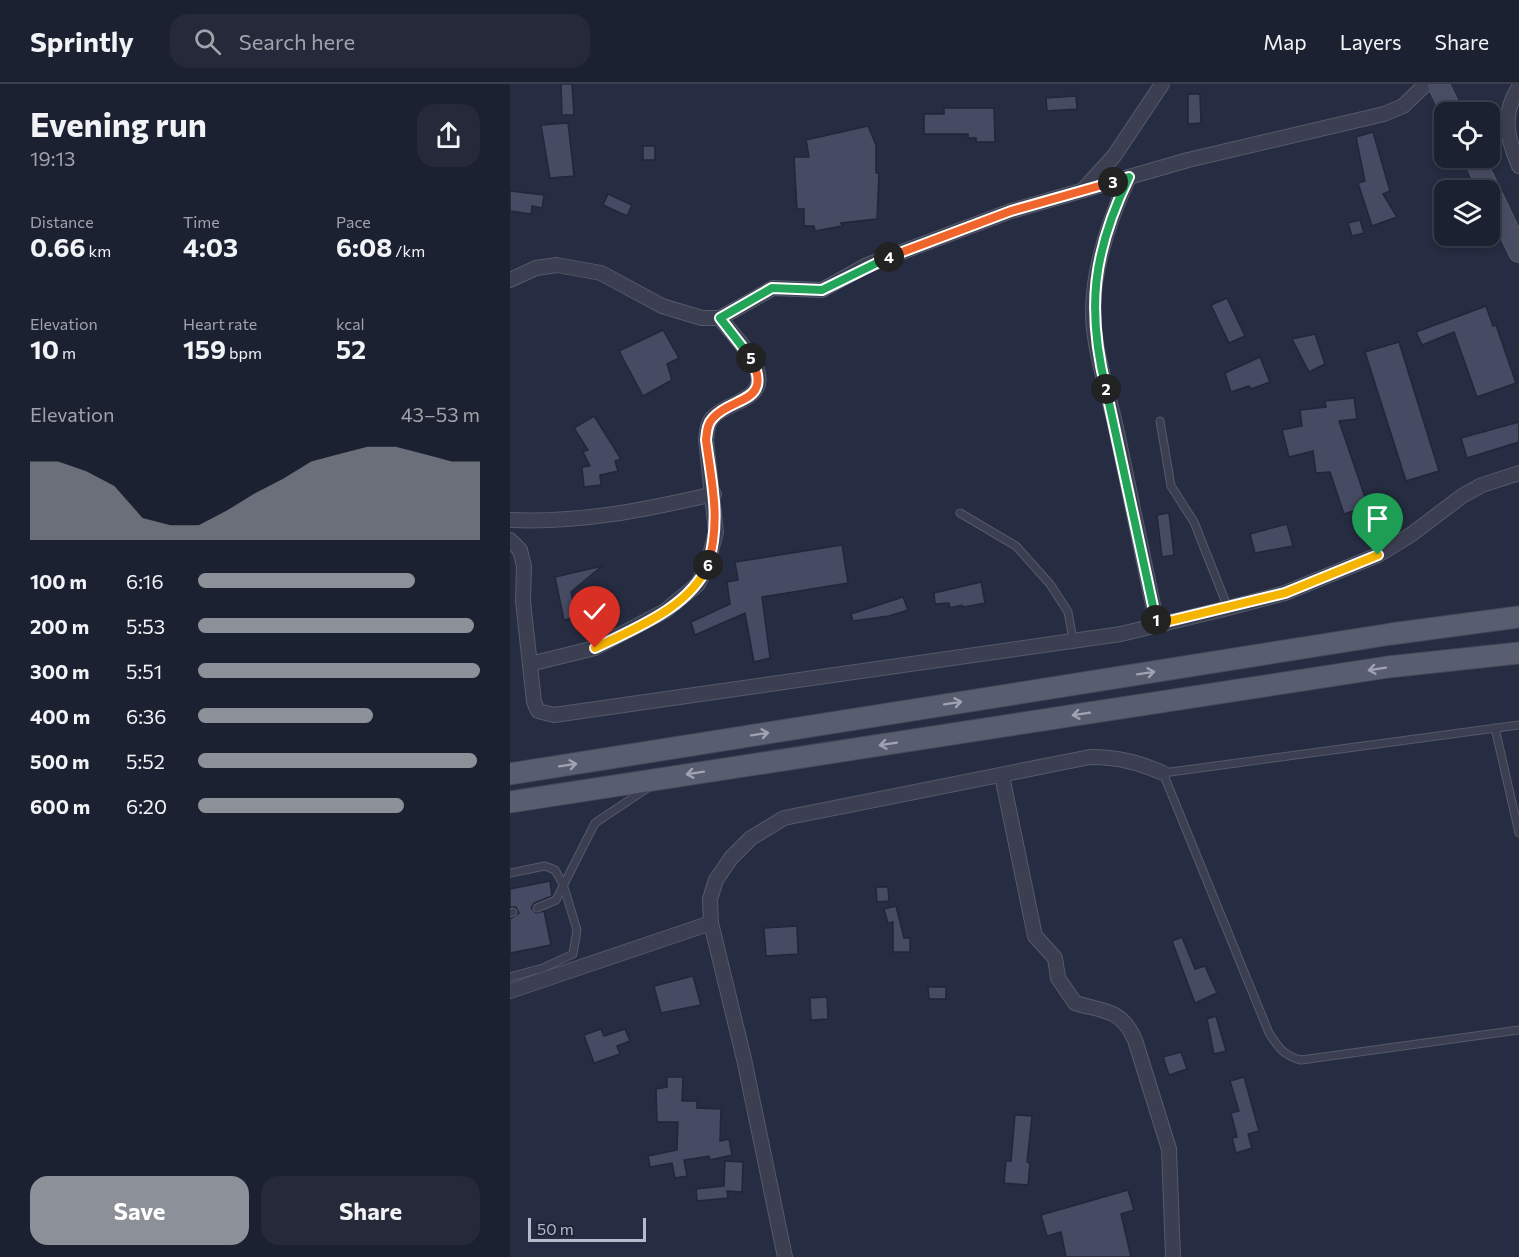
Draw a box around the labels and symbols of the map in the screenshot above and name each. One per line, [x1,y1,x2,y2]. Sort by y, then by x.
pin: 3 [1098,167,1128,197]
pin: 4 [874,242,904,272]
pin: 5 [736,343,766,373]
pin: 2 [1091,374,1121,404]
pin [1352,493,1403,555]
pin: 6 [693,550,723,580]
pin [569,586,620,648]
pin: 1 [1141,605,1171,635]
one-way arrow [1368,664,1388,675]
one-way arrow [1135,667,1155,678]
one-way arrow [943,698,962,709]
one-way arrow [1072,709,1091,720]
one-way arrow [750,728,770,739]
one-way arrow [879,738,899,749]
one-way arrow [557,759,577,770]
one-way arrow [686,768,706,779]
scale bar [528,1215,646,1242]

